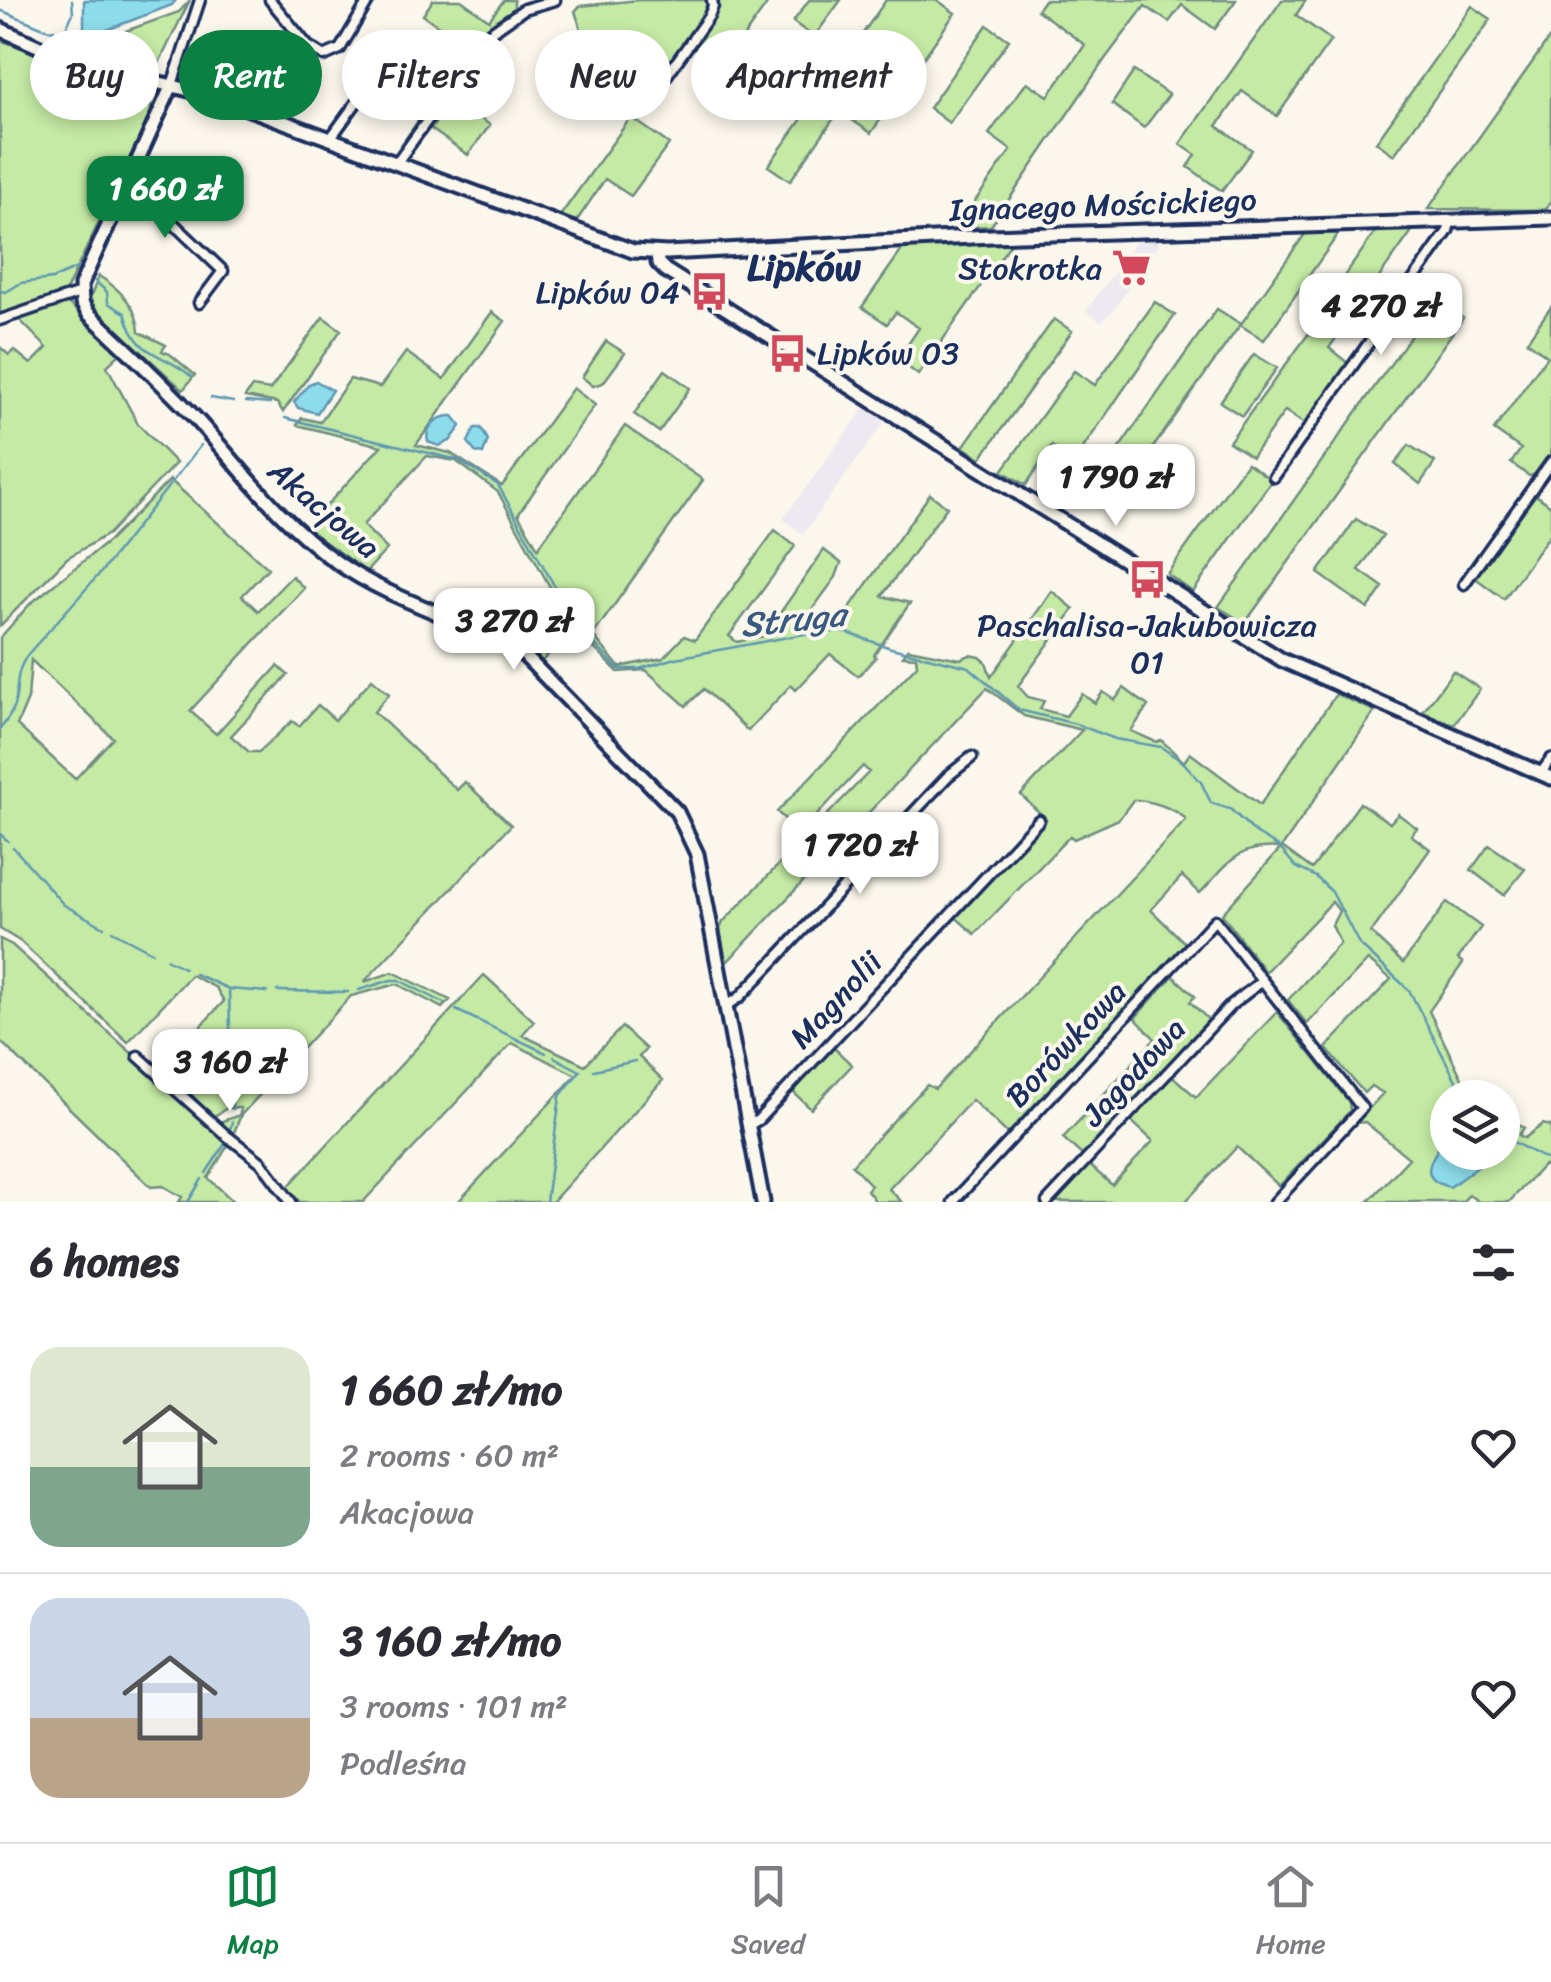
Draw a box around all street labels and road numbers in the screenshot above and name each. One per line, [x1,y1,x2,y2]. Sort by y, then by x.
street label: Ignacego Mościckiego [947,171,1258,239]
street label: Akacjowa [254,444,394,574]
street label: Magnolii [775,936,898,1063]
street label: Borówkowa [991,966,1141,1122]
street label: Jagodowa [1067,1003,1201,1141]

